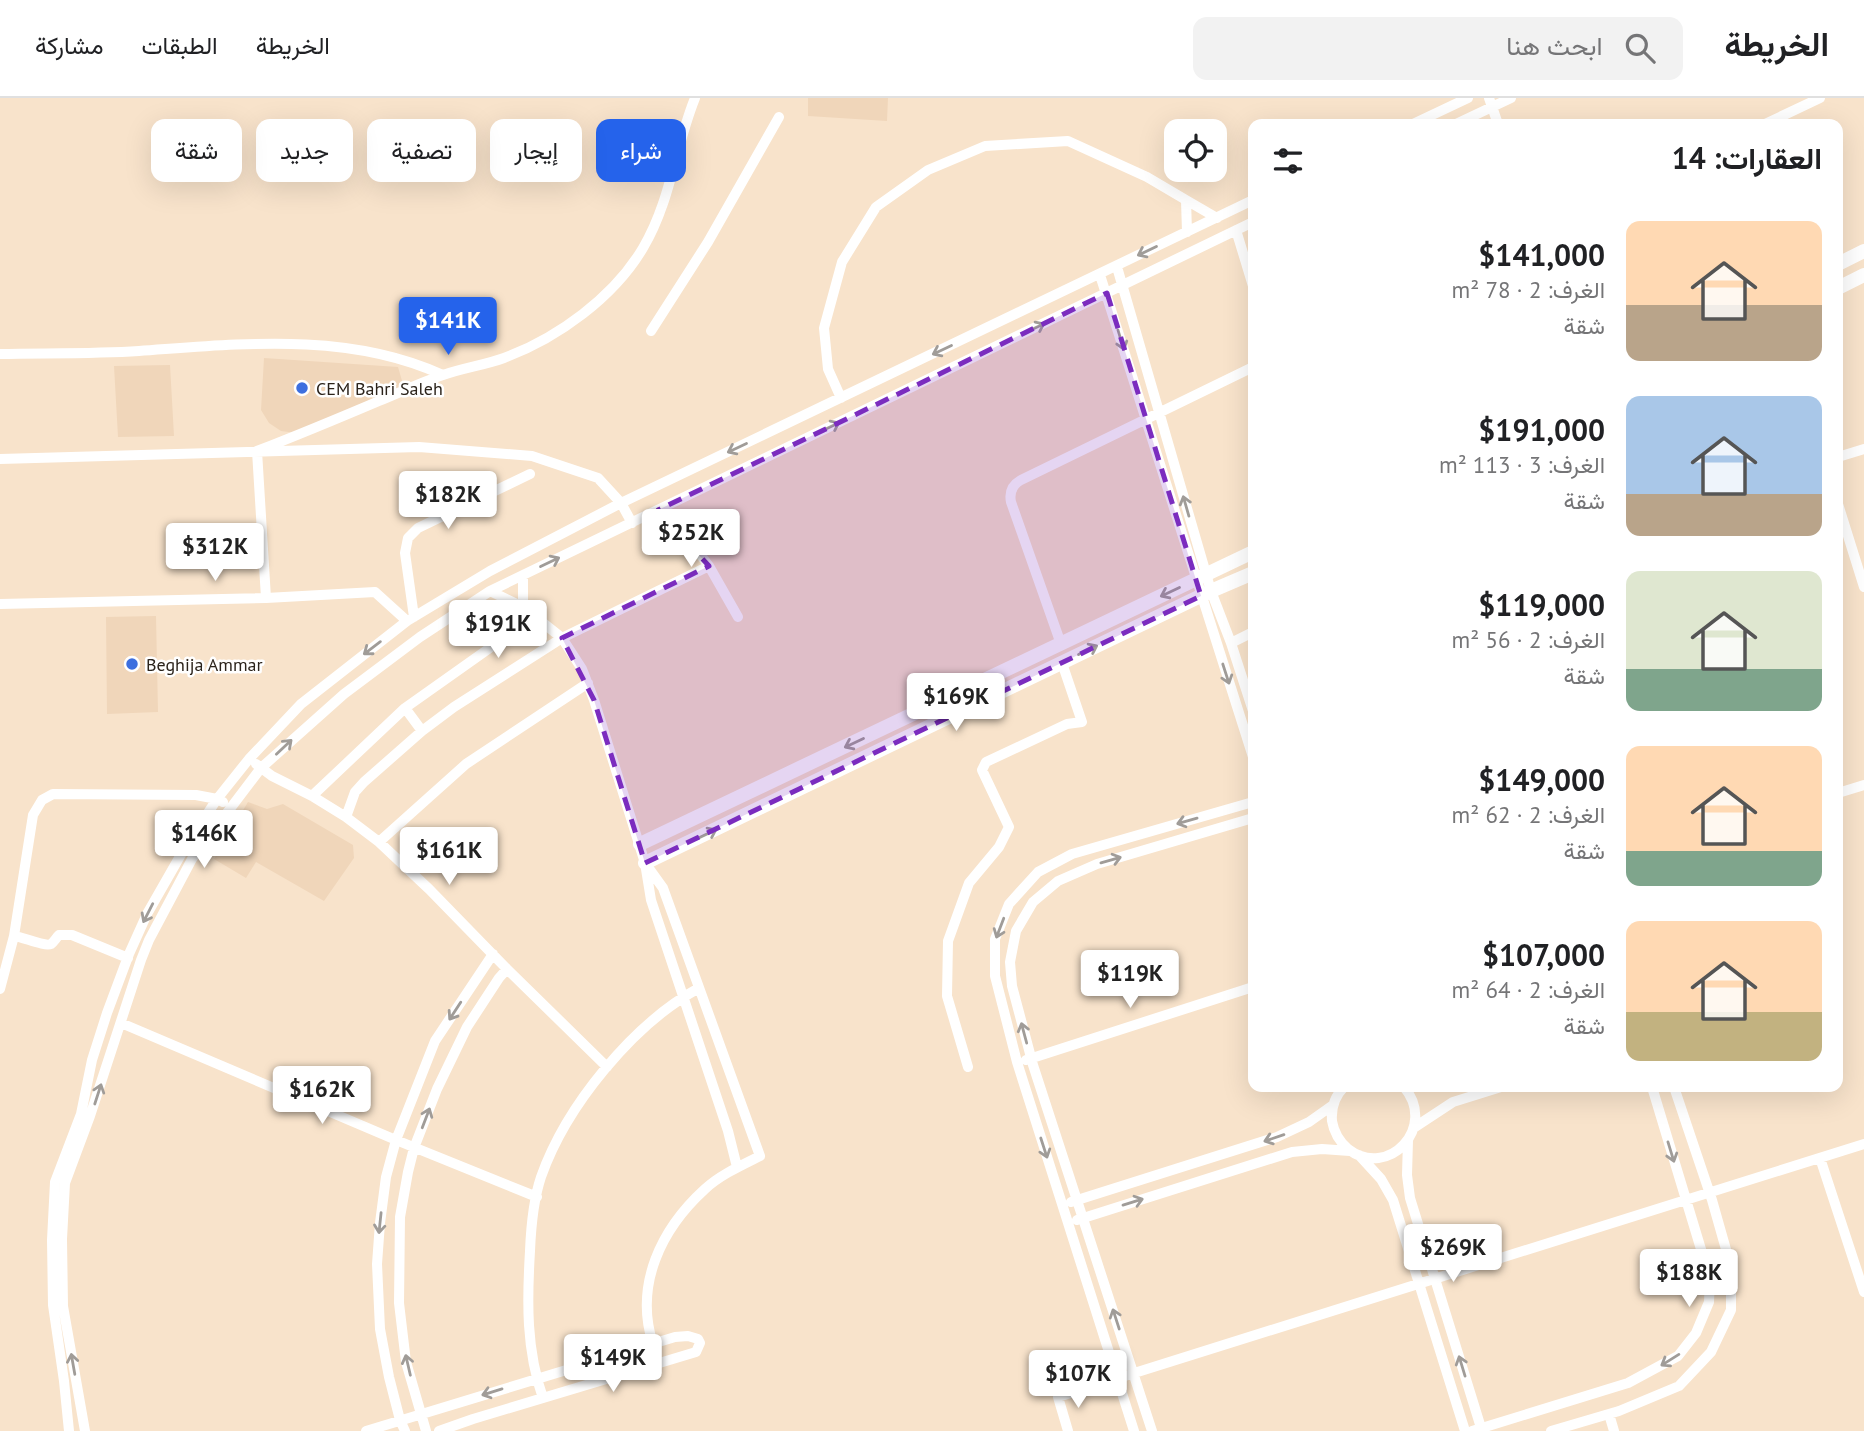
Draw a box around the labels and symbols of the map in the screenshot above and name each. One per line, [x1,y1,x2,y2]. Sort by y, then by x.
one-way arrow [1137,245,1158,259]
pin: $141K [399,298,497,357]
one-way arrow [1024,321,1045,335]
one-way arrow [1116,329,1129,351]
one-way arrow [932,343,953,357]
place label: CEM Bahri Saleh [316,377,443,400]
marker: CEM Bahri Saleh [294,380,310,396]
one-way arrow [819,420,840,433]
one-way arrow [727,441,748,455]
pin: $182K [399,472,497,531]
one-way arrow [1179,496,1192,518]
pin: $252K [642,510,740,569]
pin: $312K [166,524,264,583]
one-way arrow [539,555,560,569]
one-way arrow [1160,586,1181,600]
pin: $191K [449,601,547,660]
one-way arrow [363,641,381,656]
one-way arrow [1077,643,1098,656]
place label: Beghija Ammar [146,653,263,676]
marker: Beghija Ammar [124,656,140,672]
one-way arrow [1221,662,1233,684]
pin: $169K [907,674,1005,733]
one-way arrow [843,737,864,750]
one-way arrow [275,739,292,756]
pin: $146K [155,810,253,870]
one-way arrow [1177,815,1199,828]
one-way arrow [696,826,717,840]
pin: $161K [400,828,498,887]
one-way arrow [1100,852,1122,865]
one-way arrow [141,902,155,922]
one-way arrow [992,917,1005,938]
pin: $119K [1081,950,1179,1010]
one-way arrow [448,1001,463,1020]
one-way arrow [1017,1022,1030,1045]
pin: $162K [273,1066,371,1126]
one-way arrow [92,1083,105,1105]
one-way arrow [421,1107,433,1129]
one-way arrow [1263,1133,1285,1145]
one-way arrow [1039,1136,1051,1158]
one-way arrow [1666,1141,1679,1163]
one-way arrow [1122,1195,1144,1208]
one-way arrow [373,1211,386,1234]
pin: $269K [1404,1224,1502,1284]
pin: $188K [1640,1250,1738,1309]
one-way arrow [1109,1309,1121,1331]
pin: $149K [564,1334,662,1394]
pin: $107K [1029,1350,1127,1410]
one-way arrow [66,1353,79,1376]
one-way arrow [1660,1353,1680,1367]
one-way arrow [400,1354,414,1377]
one-way arrow [1454,1355,1467,1377]
one-way arrow [482,1387,504,1400]

